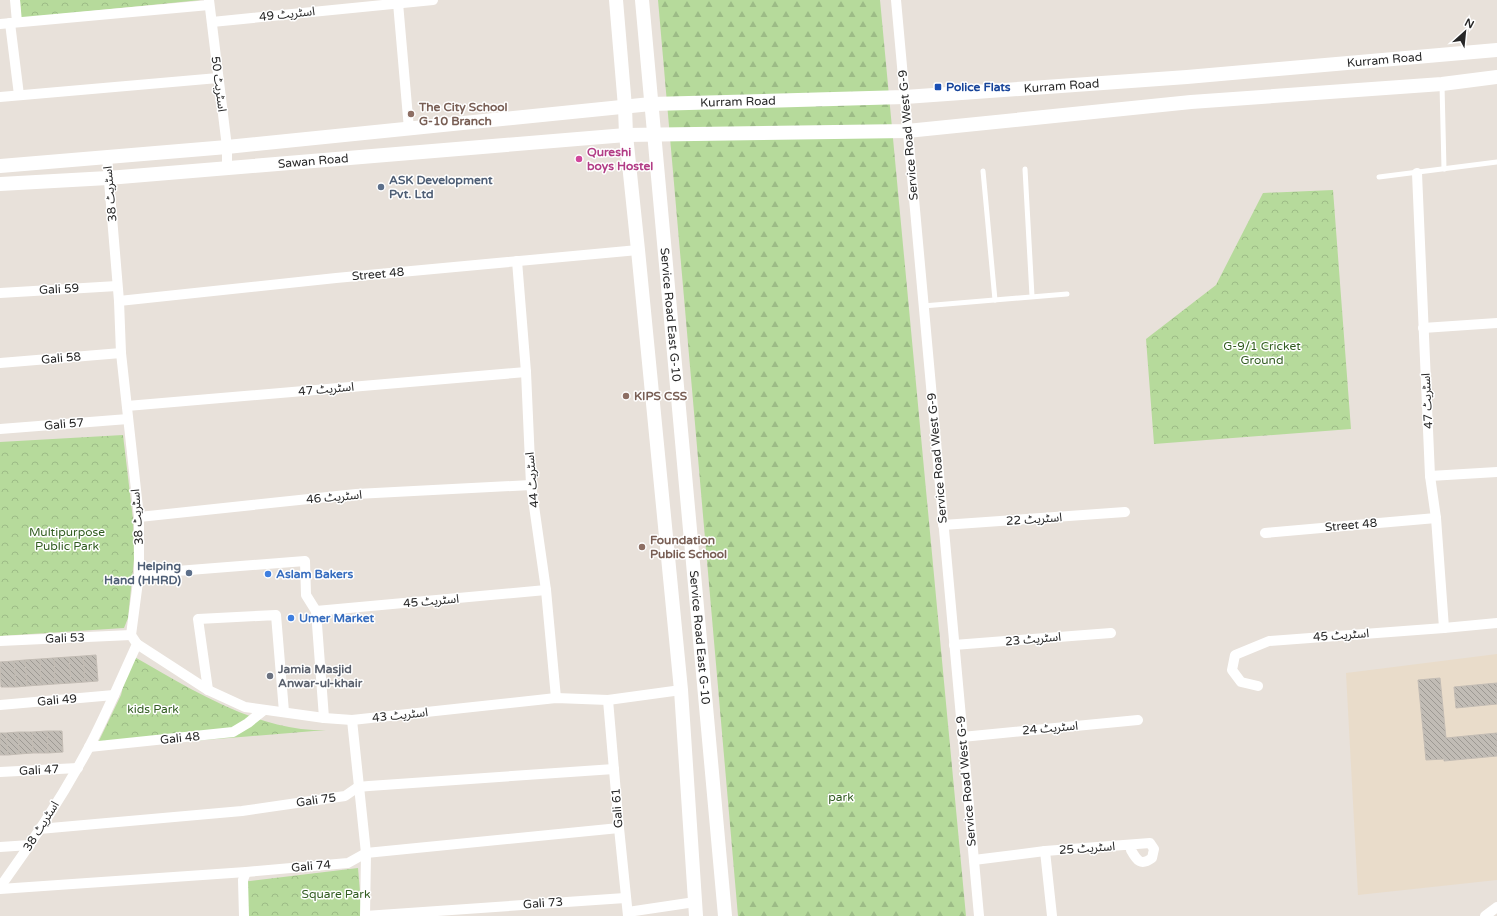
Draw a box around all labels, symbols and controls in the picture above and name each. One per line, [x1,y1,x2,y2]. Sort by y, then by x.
street label: اسٹریٹ 49 [258,4,316,24]
north arrow [1445,12,1485,52]
text: N [1462,16,1476,31]
street label: Kurram Road [1346,50,1423,70]
street label: اسٹریٹ 50 [209,55,229,113]
street label: Service Road West G-9 [895,69,921,201]
street label: Kurram Road [1023,76,1100,96]
place label: Police Flats [946,80,1011,94]
marker: Police Flats [933,82,943,92]
street label: Kurram Road [700,94,776,110]
place label: The City School G-10 Branch [418,100,508,128]
marker: The City School G-10 Branch [406,109,416,119]
place label: Qureshi boys Hostel [587,145,653,174]
street label: Sawan Road [277,151,349,171]
marker: Qureshi boys Hostel [574,154,584,164]
street label: اسٹریٹ 38 [101,165,119,223]
place label: ASK Development Pvt. Ltd [389,173,493,201]
marker: ASK Development Pvt. Ltd [376,182,386,192]
street label: Service Road East G-10 [657,247,684,383]
street label: Street 48 [351,265,405,283]
street label: Gali 59 [39,281,79,297]
park label: G-9/1 Cricket Ground [1223,339,1301,367]
street label: Gali 58 [40,349,82,367]
street label: اسٹریٹ 47 [1419,373,1436,429]
street label: اسٹریٹ 47 [297,380,355,398]
place label: KIPS CSS [634,389,688,403]
marker: KIPS CSS [621,391,631,401]
street label: Service Road West G-9 [924,392,950,524]
street label: Gali 57 [43,415,85,433]
street label: اسٹریٹ 44 [523,451,541,509]
street label: اسٹریٹ 38 [128,488,146,545]
street label: اسٹریٹ 46 [305,488,363,506]
street label: اسٹریٹ 22 [1006,510,1063,528]
street label: Street 48 [1324,516,1378,534]
park label: Multipurpose Public Park [29,525,105,553]
place label: Foundation Public School [650,533,727,561]
marker: Foundation Public School [637,542,647,552]
place label: Helping Hand (HHRD) [104,559,181,587]
place label: Aslam Bakers [276,567,353,581]
marker: Helping Hand (HHRD) [184,568,194,578]
marker: Aslam Bakers [263,569,273,579]
street label: Service Road East G-10 [687,570,713,706]
street label: اسٹریٹ 45 [402,592,460,610]
place label: Umer Market [299,611,375,625]
marker: Umer Market [286,613,296,623]
street label: اسٹریٹ 45 [1313,626,1370,644]
street label: Gali 53 [45,630,85,646]
street label: اسٹریٹ 23 [1004,630,1062,648]
place label: Jamia Masjid Anwar-ul-khair [277,662,363,690]
marker: Jamia Masjid Anwar-ul-khair [265,671,275,681]
street label: Gali 49 [36,691,78,709]
park label: kids Park [127,702,179,716]
street label: اسٹریٹ 43 [371,705,429,725]
street label: Service Road West G-9 [953,715,979,847]
street label: اسٹریٹ 24 [1021,719,1079,737]
street label: Gali 48 [159,729,201,747]
street label: Gali 47 [19,762,59,778]
street label: Gali 61 [609,788,625,828]
street label: Gali 75 [295,790,337,810]
park label: park [828,790,854,804]
street label: اسٹریٹ 38 [20,798,62,854]
street label: اسٹریٹ 25 [1059,839,1116,857]
street label: Gali 74 [290,857,332,875]
park label: Square Park [302,887,371,901]
street label: Gali 73 [523,895,563,911]

